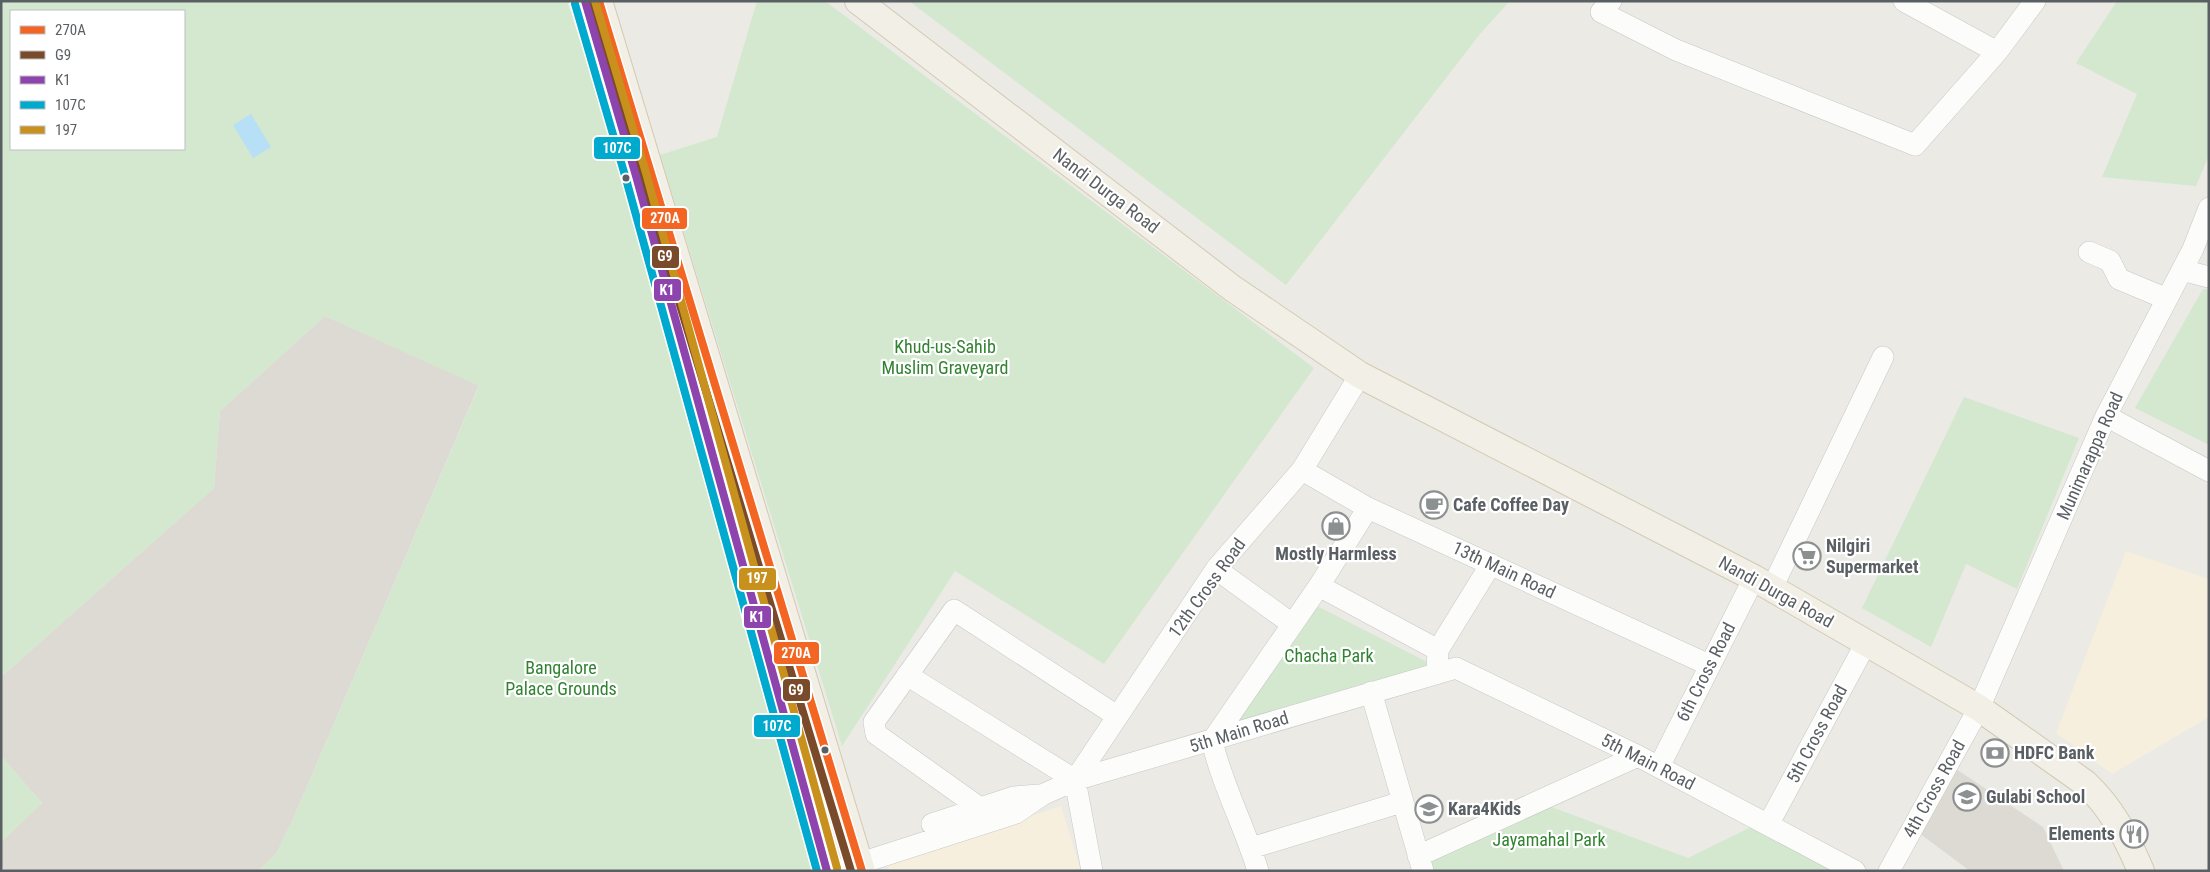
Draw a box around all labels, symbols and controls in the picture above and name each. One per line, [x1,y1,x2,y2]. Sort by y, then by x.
legend [10,10,185,150]
text: 270A [55,21,86,39]
text: G9 [55,46,71,64]
text: K1 [55,71,71,89]
text: 107C [55,96,86,114]
text: 197 [55,121,77,139]
line badge: 107C [593,136,641,160]
text: 107C [602,140,632,156]
street label: Nandi Durga Road [1049,144,1164,237]
unlabelled marker [621,173,631,183]
line badge: 270A [641,207,688,230]
text: 270A [650,210,680,226]
line badge: G9 [651,245,680,269]
text: G9 [657,248,673,264]
line badge: K1 [653,278,682,302]
text: K1 [660,282,674,298]
park label: Khud-us-Sahib Muslim Graveyard [882,336,1008,378]
street label: Munimarappa Road [2052,389,2127,523]
cafe icon: Cafe Coffee Day [1419,490,1449,520]
place label: Cafe Coffee Day [1453,494,1569,515]
shop icon: Mostly Harmless [1321,511,1351,541]
street label: 12th Cross Road [1164,534,1250,641]
place label: Nilgiri Supermarket [1826,535,1919,577]
street label: 13th Main Road [1449,537,1559,603]
supermarket icon: Nilgiri Supermarket [1792,541,1822,571]
place label: Mostly Harmless [1275,543,1397,564]
street label: Nandi Durga Road [1715,551,1837,632]
line badge: 197 [738,567,777,591]
text: 197 [746,570,768,586]
line badge: K1 [743,605,772,629]
text: K1 [750,609,764,625]
street label: 6th Cross Road [1672,619,1739,725]
line badge: 270A [773,641,820,665]
text: 270A [781,645,811,661]
park label: Chacha Park [1284,645,1374,666]
park label: Bangalore Palace Grounds [505,657,617,699]
line badge: G9 [782,678,811,702]
street label: 5th Cross Road [1782,681,1851,786]
text: G9 [788,682,804,698]
street label: 5th Main Road [1187,707,1291,757]
line badge: 107C [753,714,801,738]
text: 107C [762,718,792,734]
street label: 5th Main Road [1598,729,1699,794]
street label: 4th Cross Road [1898,736,1969,841]
bank icon: HDFC Bank [1980,738,2010,768]
place label: HDFC Bank [2014,742,2095,763]
unlabelled marker [820,745,830,755]
school or university icon: Gulabi School [1952,782,1982,812]
place label: Gulabi School [1986,786,2085,807]
school or university icon: Kara4Kids [1414,794,1444,824]
place label: Kara4Kids [1448,798,1521,819]
restaurant icon: Elements [2119,819,2149,849]
place label: Elements [2049,823,2115,844]
park label: Jayamahal Park [1492,829,1606,850]

